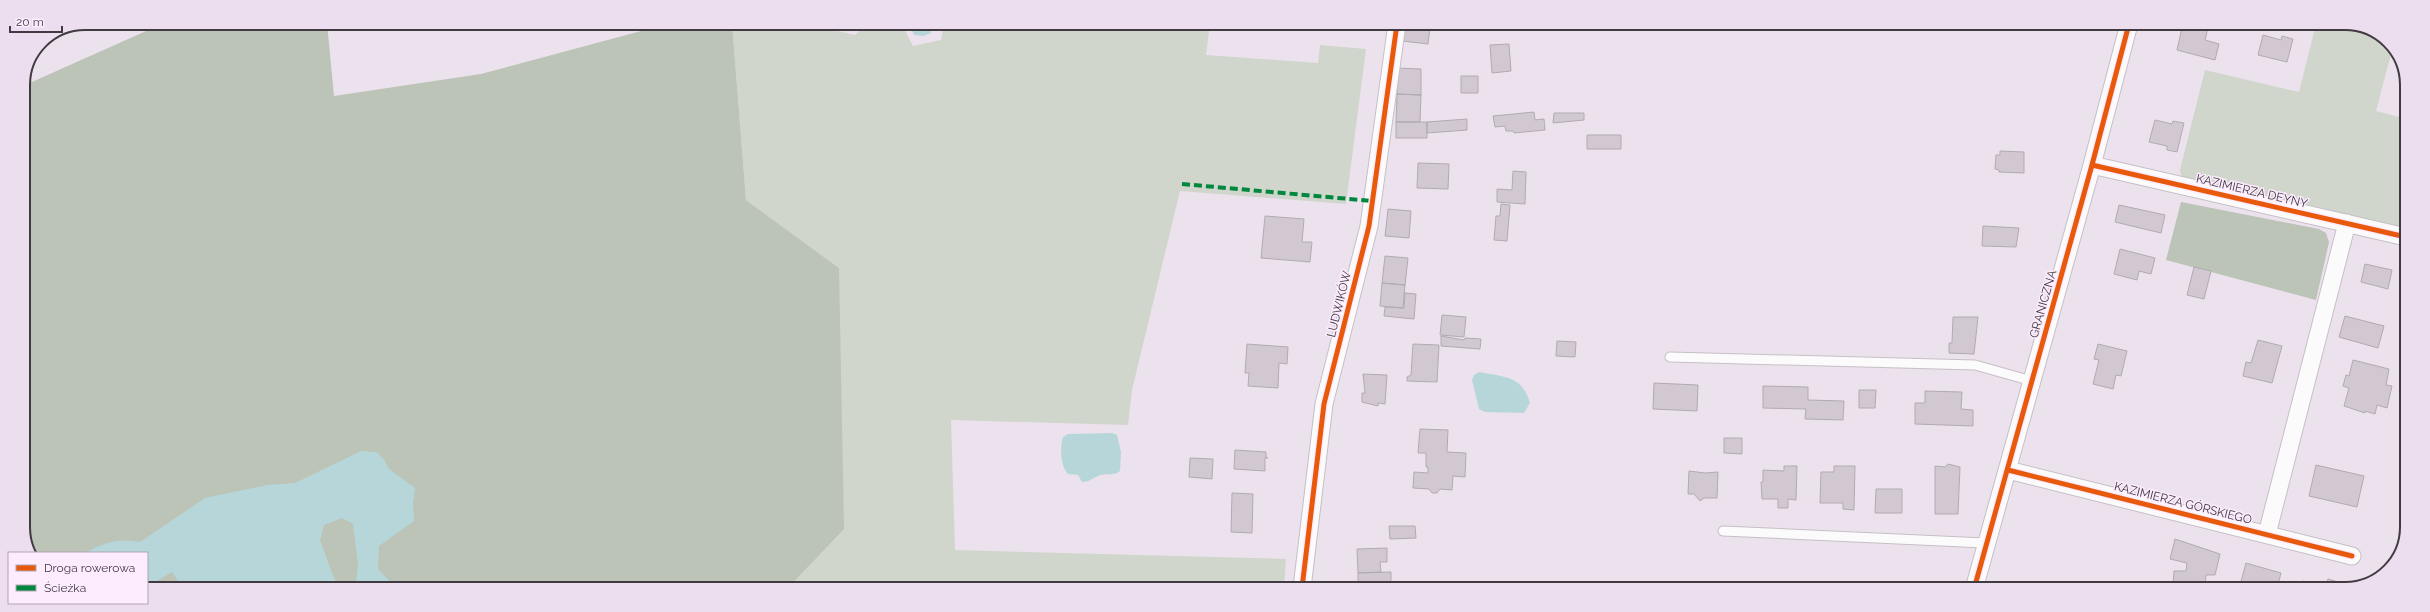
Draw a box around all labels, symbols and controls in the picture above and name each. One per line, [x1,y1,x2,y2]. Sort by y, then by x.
scale bar [10,8,62,34]
text: 20 m [16,15,44,29]
street label: KAZIMIERZA DEYNY [2195,171,2309,211]
street label: GRANICZNA [2027,268,2059,340]
street label: LUDWIKÓW [1324,269,1354,339]
street label: KAZIMIERZA GÓRSKIEGO [2113,479,2253,527]
legend [8,552,148,604]
text: Droga rowerowa [44,561,135,575]
text: Ścieżka [44,581,86,595]

